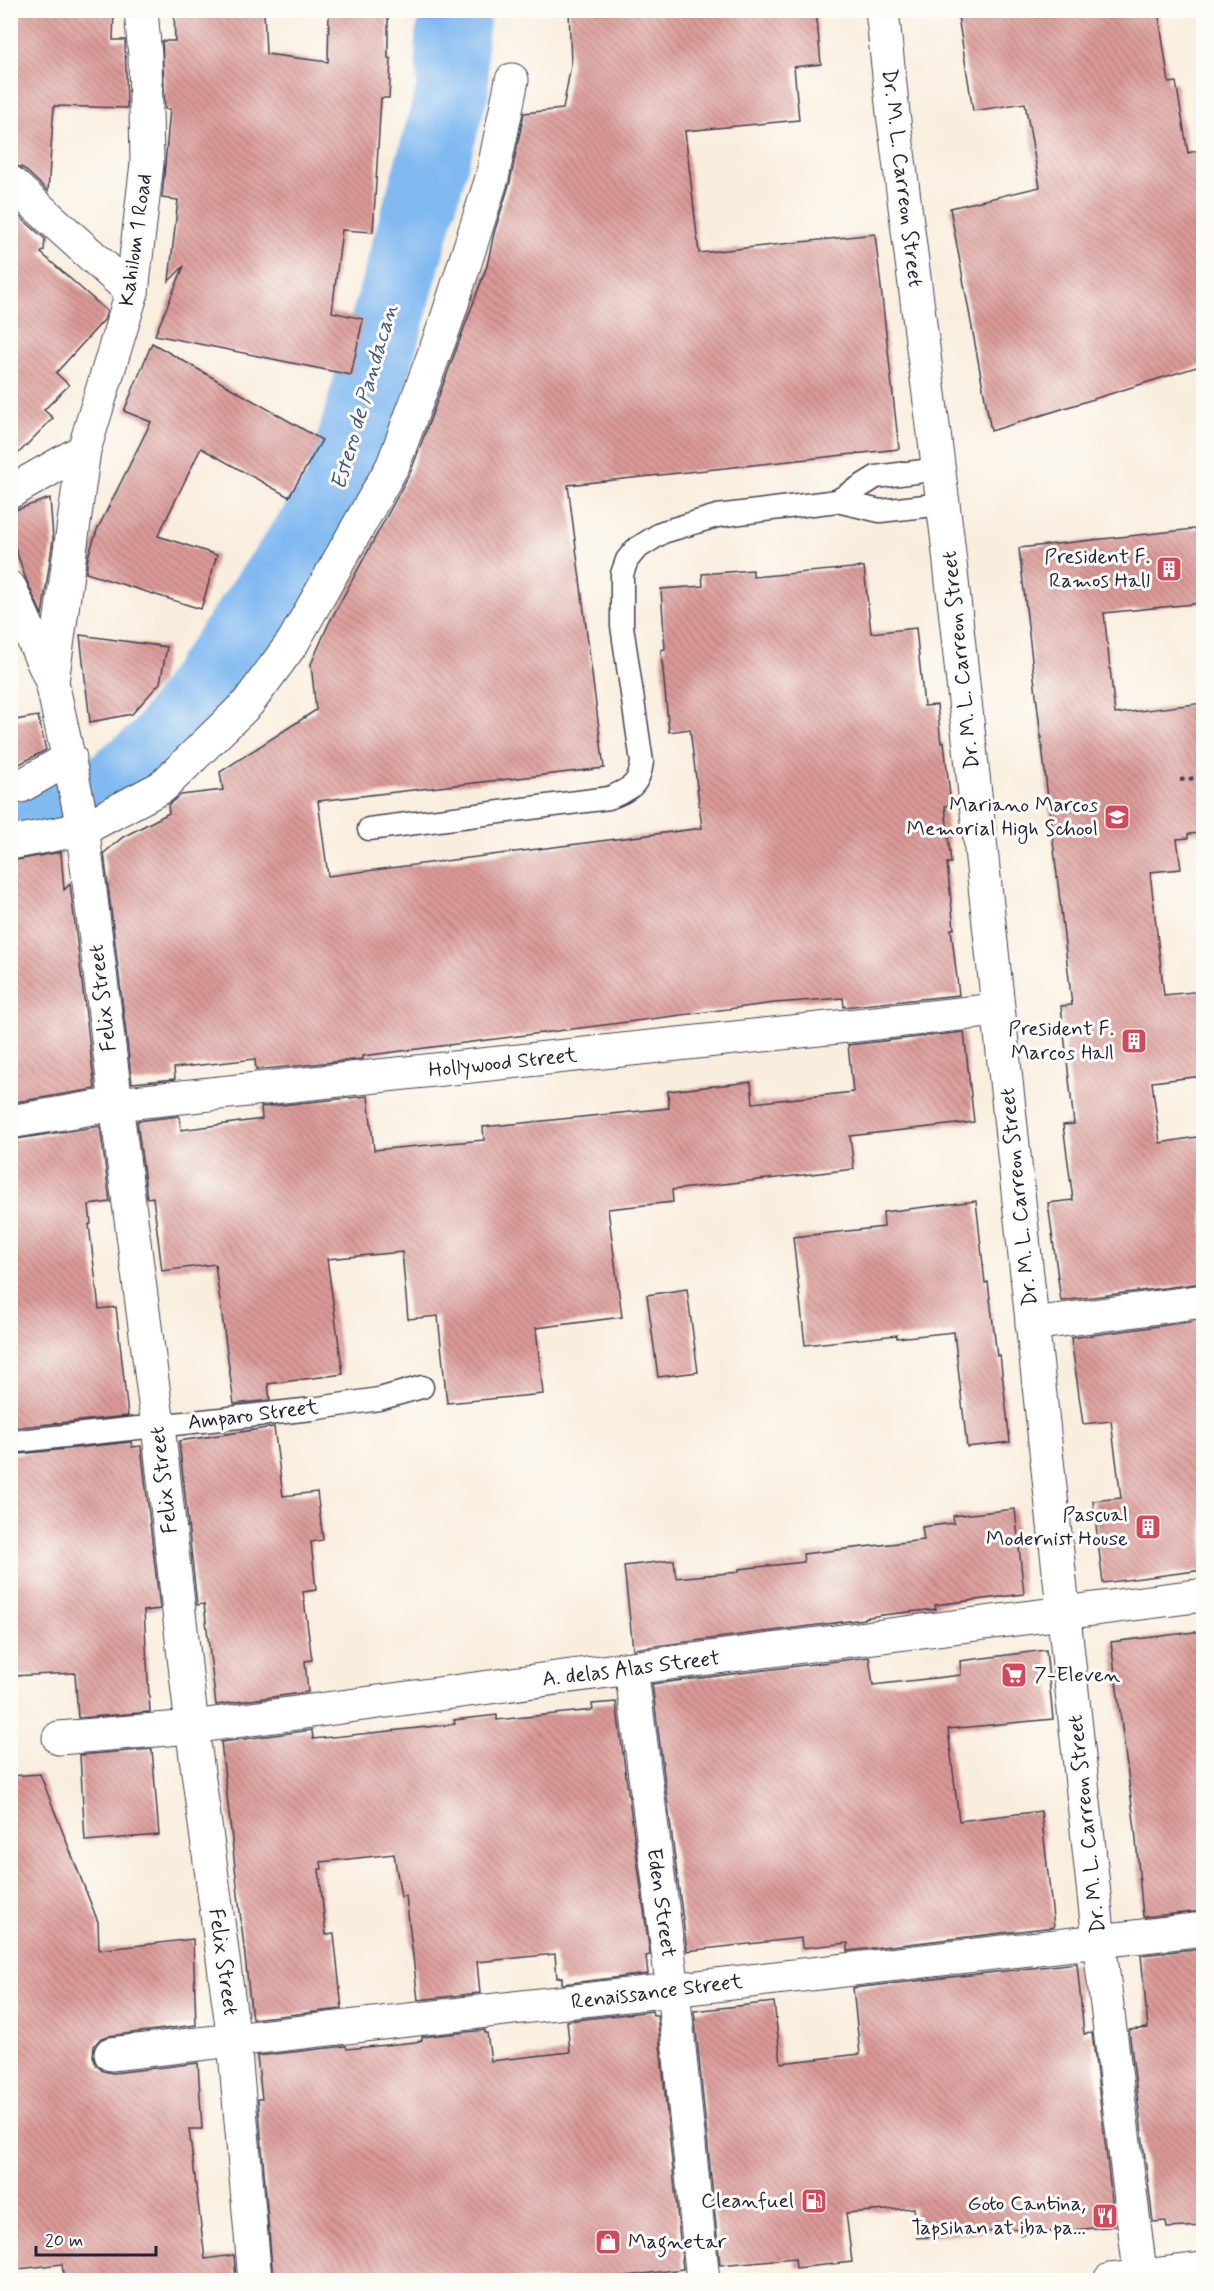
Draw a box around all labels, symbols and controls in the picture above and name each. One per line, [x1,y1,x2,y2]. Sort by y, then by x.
street label: Dr. M. L. Carreon Street [875,67,929,289]
street label: Kahilom 1 Road [113,172,159,308]
water label: Estero de Pandacan [325,301,405,493]
place label: President F. Ramos Hall [1044,543,1150,595]
street label: Dr. M. L. Carreon Street [936,549,986,771]
building icon: President F. Ramos Hall [1154,554,1184,584]
place label: Mariano Marcos Memorial High School [907,791,1098,844]
school or university icon: Mariano Marcos Memorial High School [1102,802,1132,832]
street label: Felix Street [83,943,123,1053]
place label: President F. Marcos Hall [1008,1015,1114,1067]
building icon: President F. Marcos Hall [1119,1026,1149,1056]
street label: Hollywood Street [427,1041,579,1085]
street label: Dr. M. L. Carreon Street [994,1086,1044,1308]
street label: Amparo Street [186,1393,321,1437]
street label: Felix Street [144,1425,184,1535]
place label: Pascual Modernist House [986,1501,1128,1553]
building icon: Pascual Modernist House [1133,1512,1163,1542]
street label: A. delas Alas Street [540,1644,722,1694]
supermarket icon: 7-Eleven [999,1660,1029,1690]
place label: 7-Eleven [1034,1661,1121,1689]
street label: Dr. M. L. Carreon Street [1062,1713,1112,1935]
street label: Eden Street [639,1847,683,1960]
street label: Felix Street [202,1907,244,2017]
street label: Renaissance Street [570,1968,745,2016]
fuel station icon: Cleanfuel [799,2186,829,2216]
place label: Cleanfuel [701,2187,794,2215]
place label: Goto Cantina, Tapsihan at iba pa... [911,2190,1086,2242]
restaurant icon: Goto Cantina, Tapsihan at iba pa... [1090,2201,1120,2231]
scale bar [36,2219,156,2257]
shop icon: Magnetar [593,2227,623,2257]
place label: Magnetar [628,2228,727,2258]
text: 20 m [45,2229,83,2253]

